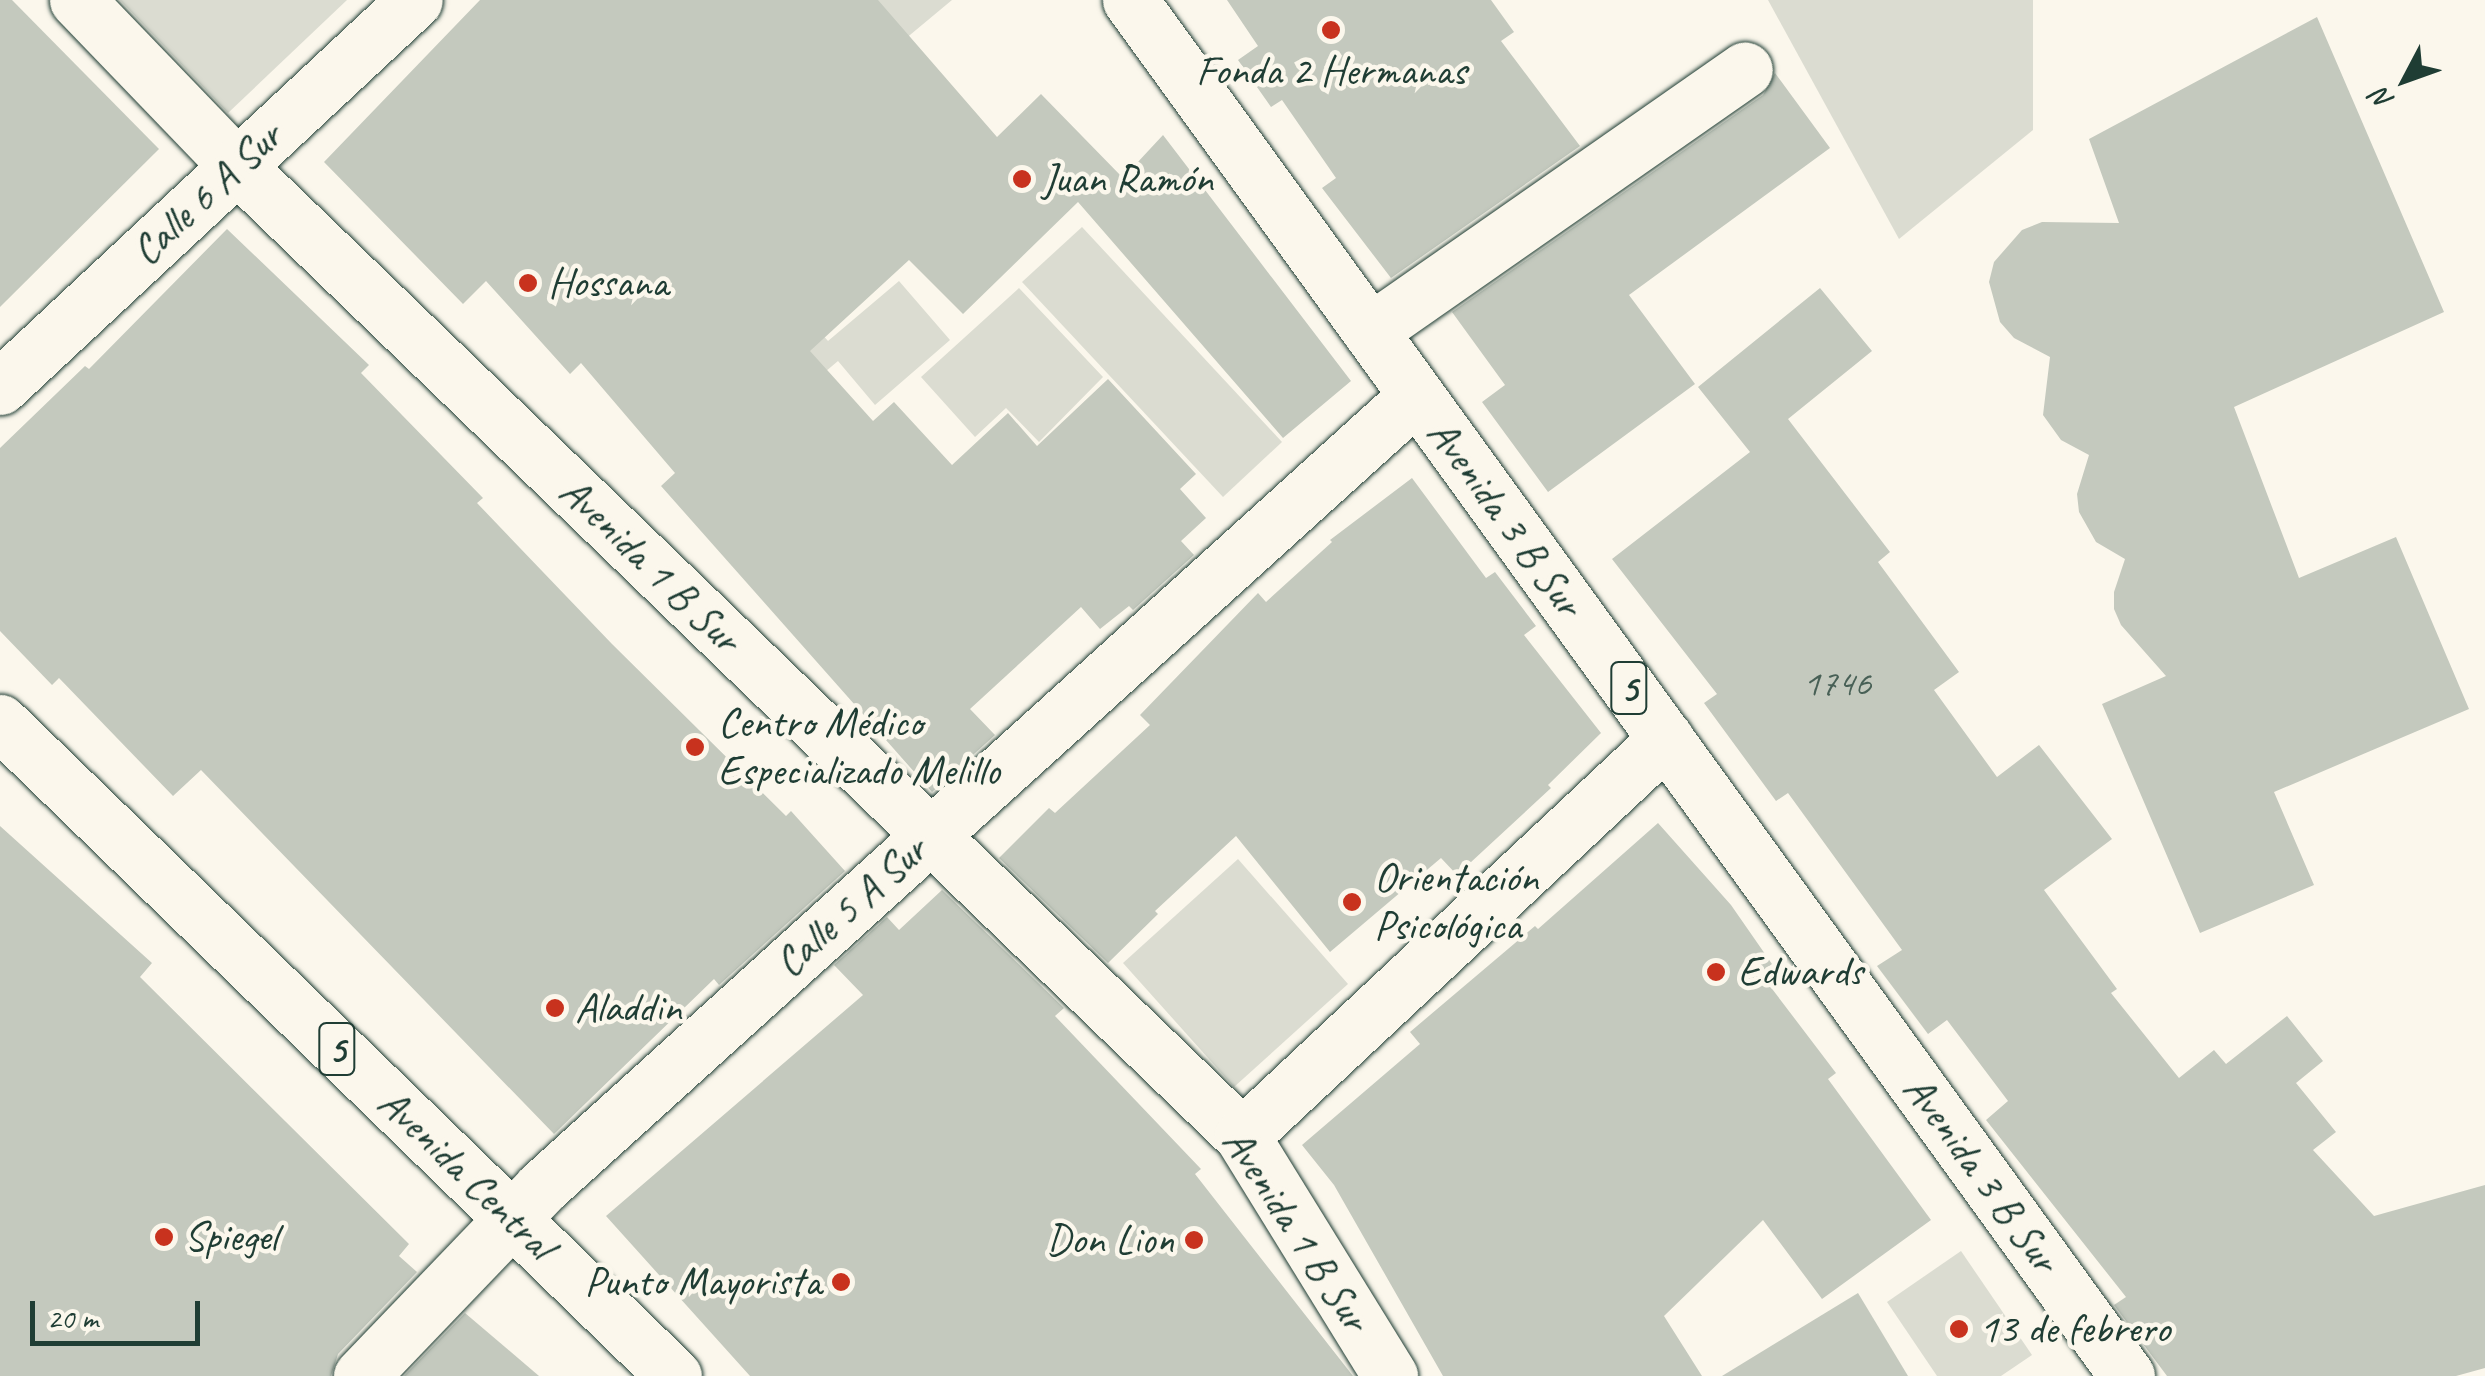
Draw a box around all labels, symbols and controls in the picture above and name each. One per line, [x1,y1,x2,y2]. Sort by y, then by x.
marker: Fonda 2 Hermanas [1320,19,1342,41]
north arrow [2355,30,2455,130]
place label: Fonda 2 Hermanas [1196,46,1466,96]
text: N [2363,82,2401,118]
street label: Calle 6 A Sur [122,112,292,276]
place label: Juan Ramón [1042,154,1213,204]
marker: Juan Ramón [1011,168,1033,190]
place label: Hossana [548,258,668,308]
marker: Hossana [517,272,539,294]
street label: Avenida 3 B Sur [1417,410,1593,626]
street label: Avenida 1 B Sur [550,467,750,663]
road number: 5 [1609,653,1649,723]
house number: 1746 [1803,660,1871,706]
place label: Centro Médico Especializado Melillo [718,698,1000,796]
marker: Centro Médico Especializado Melillo [682,734,708,760]
street label: Calle 5 A Sur [765,826,937,988]
place label: Orientación Psicológica [1374,853,1538,951]
marker: Orientación Psicológica [1339,889,1365,915]
place label: Edwards [1738,947,1863,997]
marker: Edwards [1703,959,1729,985]
place label: Aladdin [575,983,681,1033]
marker: Aladdin [544,997,566,1019]
road number: 5 [317,1014,357,1084]
street label: Avenida 3 B Sur [1893,1066,2069,1282]
street label: Avenida Central [368,1078,564,1270]
street label: Avenida 1 B Sur [1212,1120,1380,1340]
place label: Spiegel [184,1212,277,1262]
place label: Don Lion [1046,1215,1174,1265]
marker: Spiegel [153,1226,175,1248]
marker: Don Lion [1183,1229,1205,1251]
place label: Punto Mayorista [583,1257,821,1307]
marker: Punto Mayorista [830,1271,852,1293]
scale bar [35,1281,205,1343]
text: 20 m [47,1299,98,1337]
place label: 13 de febrero [1979,1304,2170,1354]
marker: 13 de febrero [1948,1318,1970,1340]

